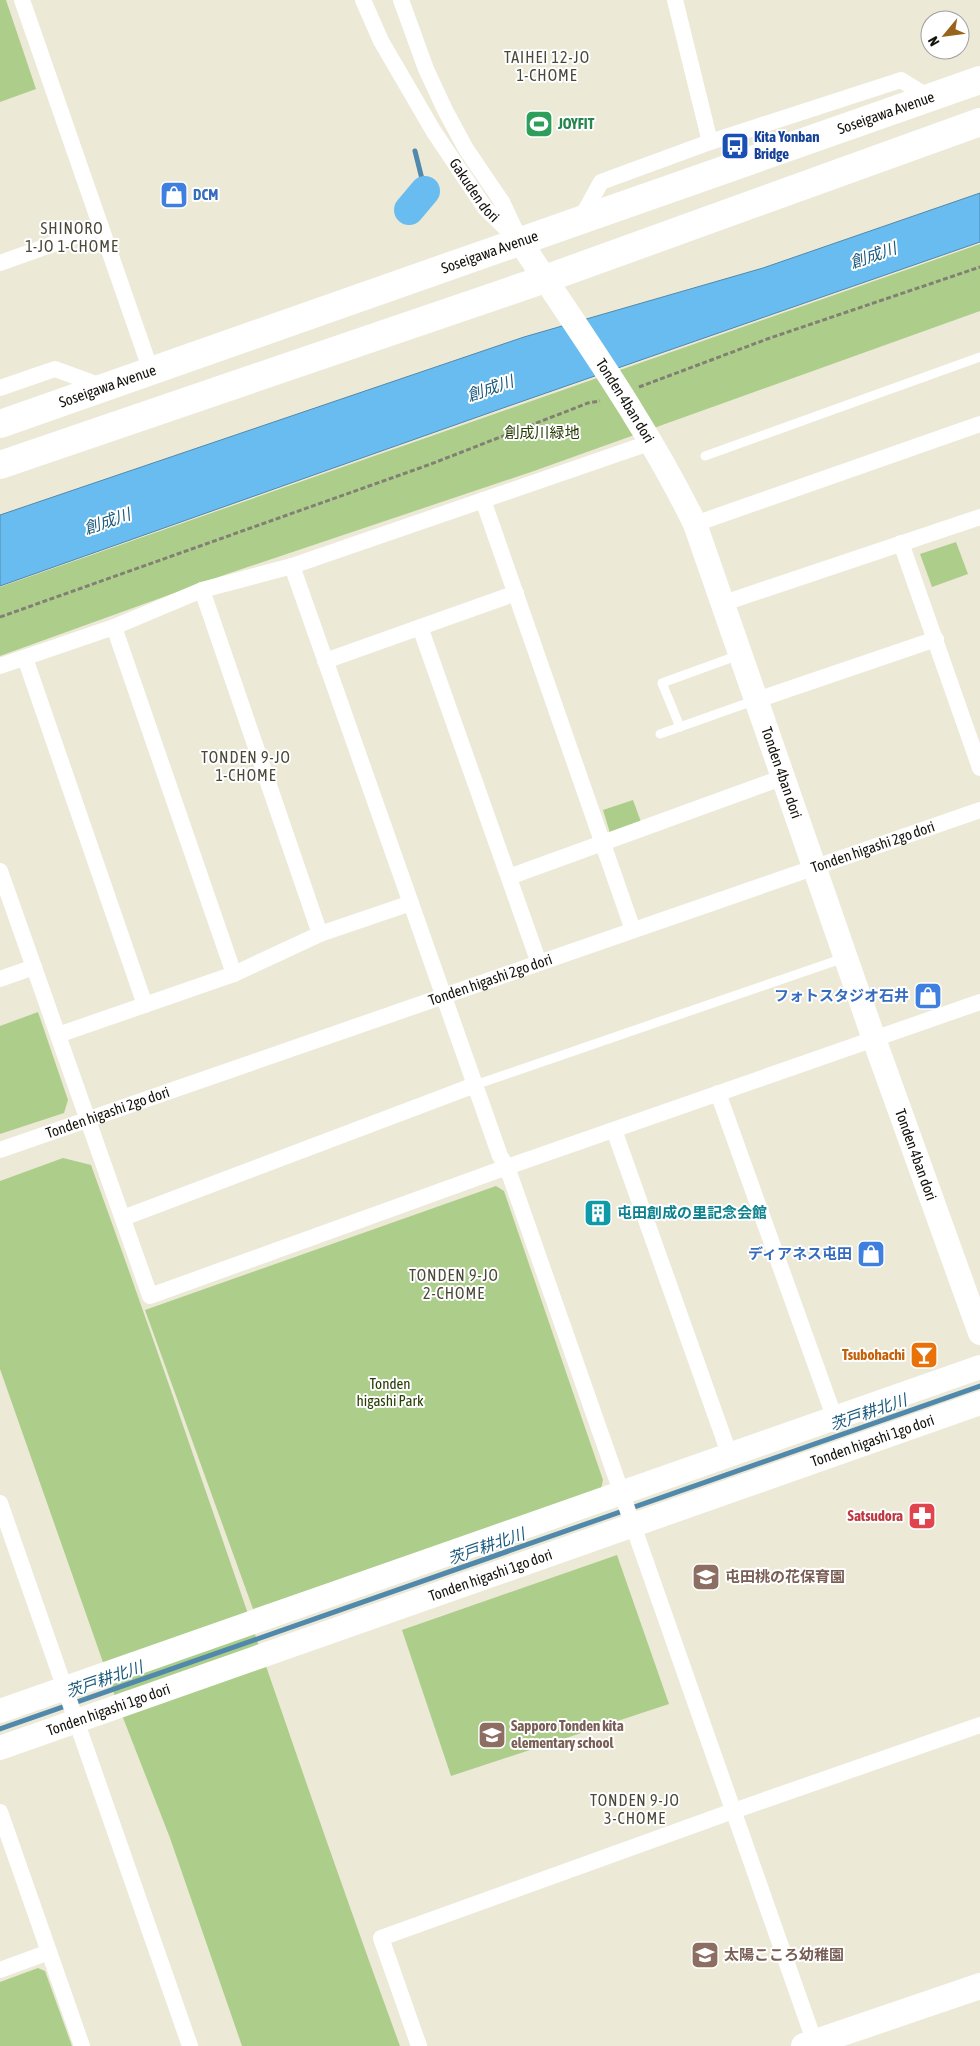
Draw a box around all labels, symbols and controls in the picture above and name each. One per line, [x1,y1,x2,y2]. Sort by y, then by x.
north arrow [920,10,970,60]
text: N [925,34,943,49]
district label: TAIHEI 12-JO 1-CHOME [504,48,590,84]
street label: Soseigawa Avenue [835,88,937,137]
sports icon: JOYFIT [524,109,554,139]
place label: JOYFIT [557,115,595,132]
place label: Kita Yonban Bridge [754,128,820,162]
bus stop icon: Kita Yonban Bridge [720,131,750,161]
street label: Gakuden dori [446,155,503,225]
shop icon: DCM [159,180,189,210]
place label: DCM [193,186,218,203]
district label: SHINORO 1-JO 1-CHOME [25,219,119,255]
street label: Soseigawa Avenue [439,227,540,276]
water label: 創成川 [847,238,901,271]
street label: Tonden 4ban dori [593,355,658,446]
street label: Soseigawa Avenue [57,361,158,411]
water label: 創成川 [464,371,518,404]
park label: 創成川緑地 [504,424,580,441]
water label: 創成川 [81,504,135,537]
street label: Tonden 4ban dori [758,724,806,821]
district label: TONDEN 9-JO 1-CHOME [201,748,291,784]
street label: Tonden higashi 2go dori [809,817,937,876]
street label: Tonden higashi 2go dori [426,950,554,1009]
shop icon: フォトスタジオ石井 [913,981,943,1011]
place label: フォトスタジオ石井 [774,987,909,1004]
street label: Tonden higashi 2go dori [43,1083,172,1141]
street label: Tonden 4ban dori [892,1107,940,1203]
building icon: 屯田創成の里記念会館 [583,1198,613,1228]
place label: 屯田創成の里記念会館 [617,1204,767,1221]
shop icon: ディアネス屯田 [856,1239,886,1269]
place label: ディアネス屯田 [748,1245,852,1262]
district label: TONDEN 9-JO 2-CHOME [409,1266,499,1302]
bar icon: Tsubohachi [909,1340,939,1370]
place label: Tsubohachi [842,1346,905,1363]
park label: Tonden higashi Park [357,1375,424,1409]
water label: 茨戸耕北川 [827,1390,911,1434]
street label: Tonden higashi 1go dori [808,1411,936,1470]
pharmacy icon: Satsudora [907,1501,937,1531]
place label: Satsudora [848,1507,903,1524]
water label: 茨戸耕北川 [445,1524,529,1568]
street label: Tonden higashi 1go dori [426,1545,554,1604]
school or university icon: 屯田桃の花保育園 [691,1562,721,1592]
place label: 屯田桃の花保育園 [725,1568,845,1585]
water label: 茨戸耕北川 [63,1657,147,1701]
street label: Tonden higashi 1go dori [44,1680,172,1739]
place label: Sapporo Tonden kita elementary school [511,1717,624,1751]
school or university icon: Sapporo Tonden kita elementary school [477,1720,507,1750]
district label: TONDEN 9-JO 3-CHOME [590,1791,680,1827]
school or university icon: 太陽こころ幼稚園 [690,1940,720,1970]
place label: 太陽こころ幼稚園 [724,1946,844,1963]

